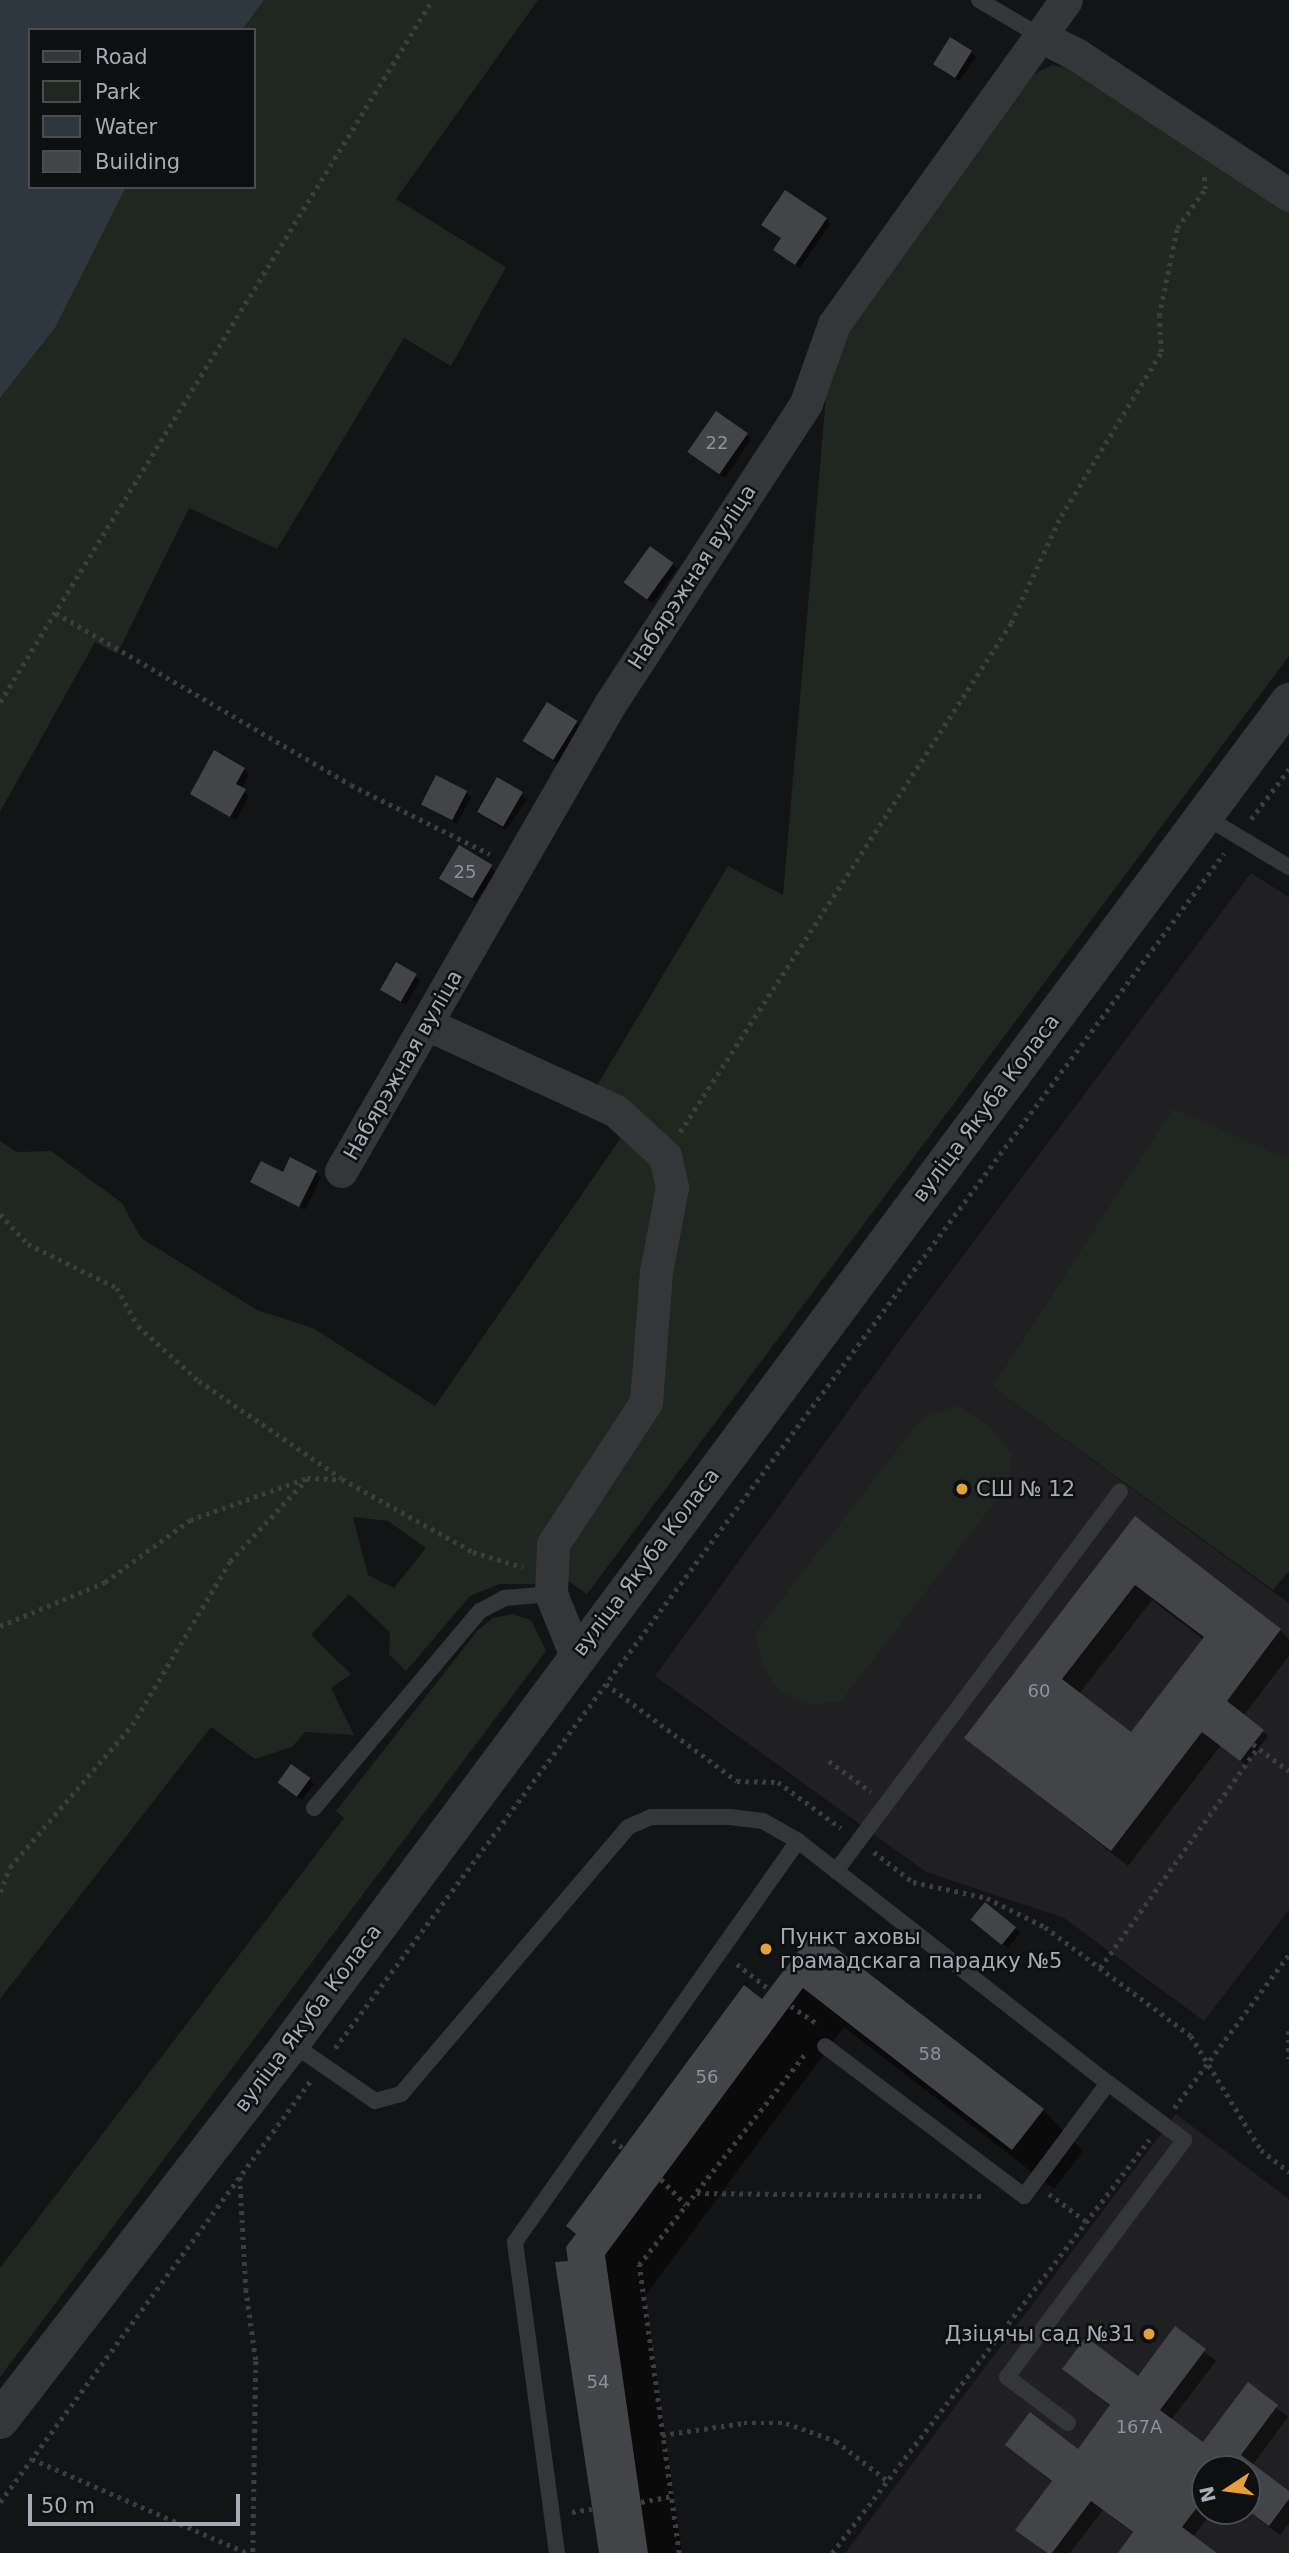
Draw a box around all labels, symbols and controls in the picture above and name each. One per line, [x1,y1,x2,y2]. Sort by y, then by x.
legend [28,28,256,189]
text: Road [95,45,148,69]
text: Park [95,80,140,104]
text: Water [95,115,157,139]
text: Building [95,150,180,174]
house number: 22 [706,432,728,454]
street label: Набярэжная вуліца [623,480,761,674]
house number: 25 [454,861,476,883]
street label: Набярэжная вуліца [338,966,468,1164]
street label: вуліца Якуба Коласа [907,1009,1065,1207]
street label: вуліца Якуба Коласа [567,1463,725,1661]
place label: СШ № 12 [976,1476,1075,1502]
marker: СШ № 12 [954,1481,970,1497]
house number: 60 [1028,1680,1050,1702]
street label: вуліца Якуба Коласа [229,1919,387,2117]
place label: Пункт аховы грамадскага парадку №5 [780,1924,1062,1974]
marker: Пункт аховы грамадскага парадку №5 [758,1941,774,1957]
house number: 58 [919,2043,941,2065]
house number: 56 [696,2066,718,2088]
place label: Дзіцячы сад №31 [945,2321,1135,2347]
marker: Дзіцячы сад №31 [1141,2326,1157,2342]
house number: 54 [587,2371,609,2393]
house number: 167А [1116,2416,1162,2438]
north arrow [1191,2455,1261,2525]
scale bar [32,2480,243,2524]
text: N [1195,2484,1220,2504]
text: 50 m [41,2494,95,2518]

